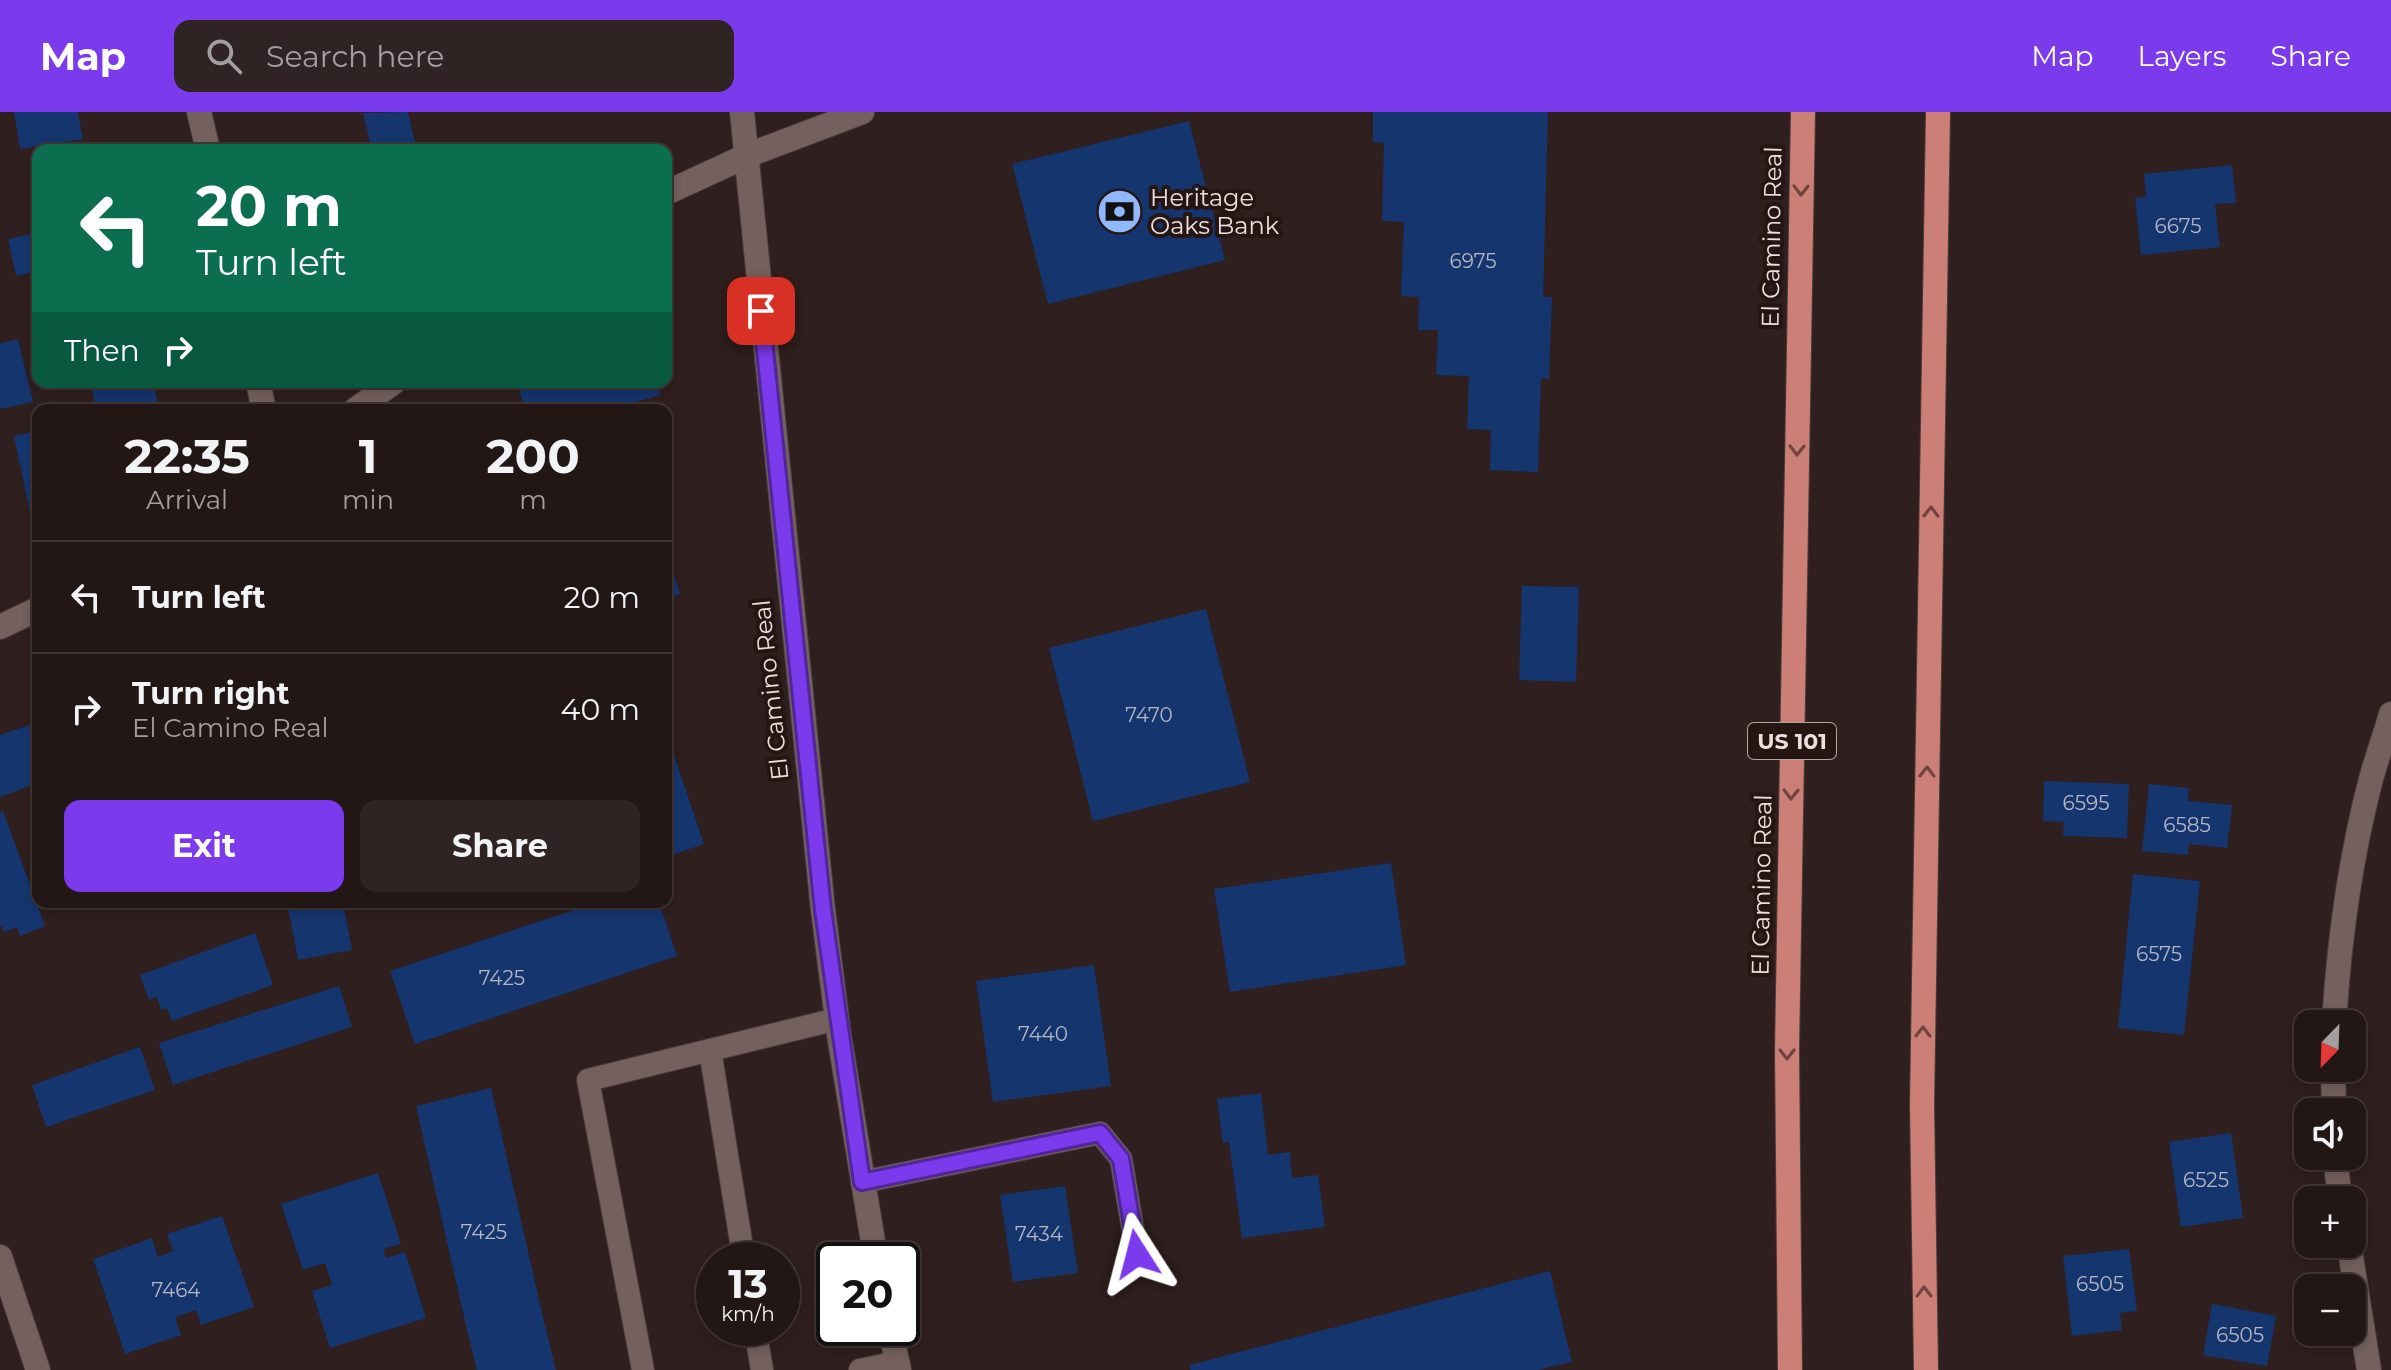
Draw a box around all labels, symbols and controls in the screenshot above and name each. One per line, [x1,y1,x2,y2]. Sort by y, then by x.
search box [174,20,734,92]
text: Map [40,33,126,80]
icon: search [202,34,246,78]
text: Search here [266,38,444,75]
text: Map [2031,39,2094,73]
text: Layers [2138,39,2227,73]
text: Share [2271,39,2351,73]
street label: El Camino Real [1755,146,1788,328]
text: 20 m [196,172,342,240]
icon: left [64,176,168,280]
place label: Heritage Oaks Bank [1150,183,1280,240]
one-way arrow [1792,184,1810,197]
bank icon: Heritage Oaks Bank [1095,188,1143,236]
house number: 6675 [2155,214,2201,238]
text: Turn left [196,240,347,284]
house number: 6975 [1450,249,1496,273]
pin [727,277,795,345]
icon: arrive [739,289,783,333]
icon: right [156,328,200,372]
text: Then [64,332,140,369]
text: 22:35 [124,427,250,485]
text: 1 [359,427,377,485]
text: 200 [486,427,580,485]
one-way arrow [1788,444,1806,457]
text: Arrival [146,484,228,516]
text: min [342,484,394,516]
text: m [519,484,547,516]
one-way arrow [1922,505,1940,518]
icon: left [64,575,108,619]
text: Turn left [132,579,265,616]
text: 20 m [563,579,640,616]
street label: El Camino Real [747,598,794,782]
text: Turn right [132,675,289,712]
icon: right [64,687,108,731]
text: 40 m [561,691,640,728]
house number: 7470 [1125,703,1173,727]
text: El Camino Real [132,712,329,744]
road number: US 101 [1748,723,1836,759]
one-way arrow [1918,765,1936,778]
one-way arrow [1782,788,1800,801]
house number: 6595 [2063,791,2110,815]
street label: El Camino Real [1745,794,1778,976]
button: Exit [64,800,344,892]
button: Share [360,800,640,892]
house number: 6585 [2163,813,2211,837]
house number: 6575 [2136,942,2182,966]
house number: 7425 [479,966,525,990]
north arrow [2294,1010,2366,1082]
map controls [2294,1010,2366,1346]
house number: 7440 [1018,1022,1068,1046]
one-way arrow [1914,1025,1932,1038]
one-way arrow [1778,1048,1796,1061]
button: sound [2294,1098,2366,1170]
house number: 6525 [2183,1168,2229,1192]
button: + [2294,1186,2366,1258]
position arrow [1095,1212,1179,1296]
house number: 7425 [461,1220,507,1244]
house number: 7434 [1015,1222,1063,1246]
speed limit sign: 20 [816,1242,920,1346]
text: 13 [728,1259,768,1308]
house number: 6505 [2076,1272,2124,1296]
button: − [2294,1274,2366,1346]
house number: 7464 [151,1278,201,1302]
one-way arrow [1916,1285,1933,1298]
text: km/h [721,1302,775,1326]
house number: 6505 [2216,1323,2264,1347]

